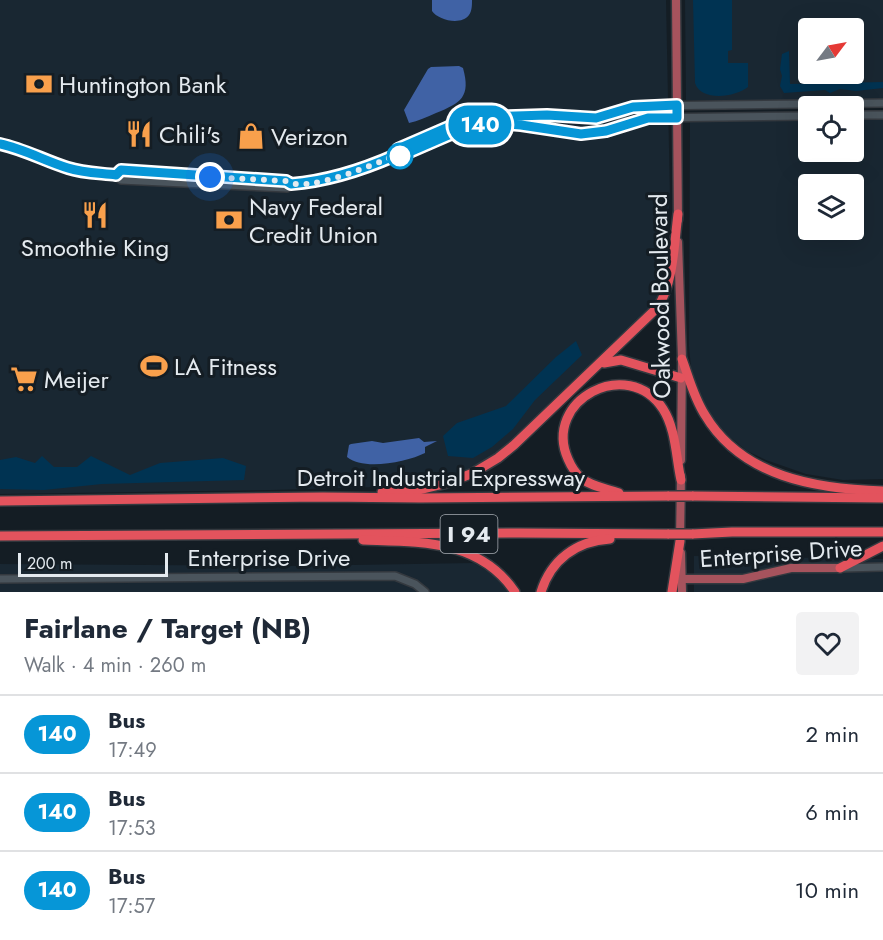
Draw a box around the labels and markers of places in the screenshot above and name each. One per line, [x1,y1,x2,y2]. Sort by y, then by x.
place label: Huntington Bank [59,67,227,102]
bank icon: Huntington Bank [24,69,54,99]
place label: Chili's [159,117,220,152]
restaurant icon: Chili's [124,119,154,149]
place label: Verizon [271,119,348,154]
shop icon: Verizon [236,121,266,151]
unlabelled marker [387,143,413,169]
place label: Navy Federal Credit Union [249,189,383,252]
restaurant icon: Smoothie King [80,200,110,230]
bank icon: Navy Federal Credit Union [214,205,244,235]
place label: Smoothie King [21,230,169,265]
place label: LA Fitness [174,349,277,384]
sports icon: LA Fitness [139,351,169,381]
place label: Meijer [44,362,109,397]
supermarket icon: Meijer [9,364,39,394]

